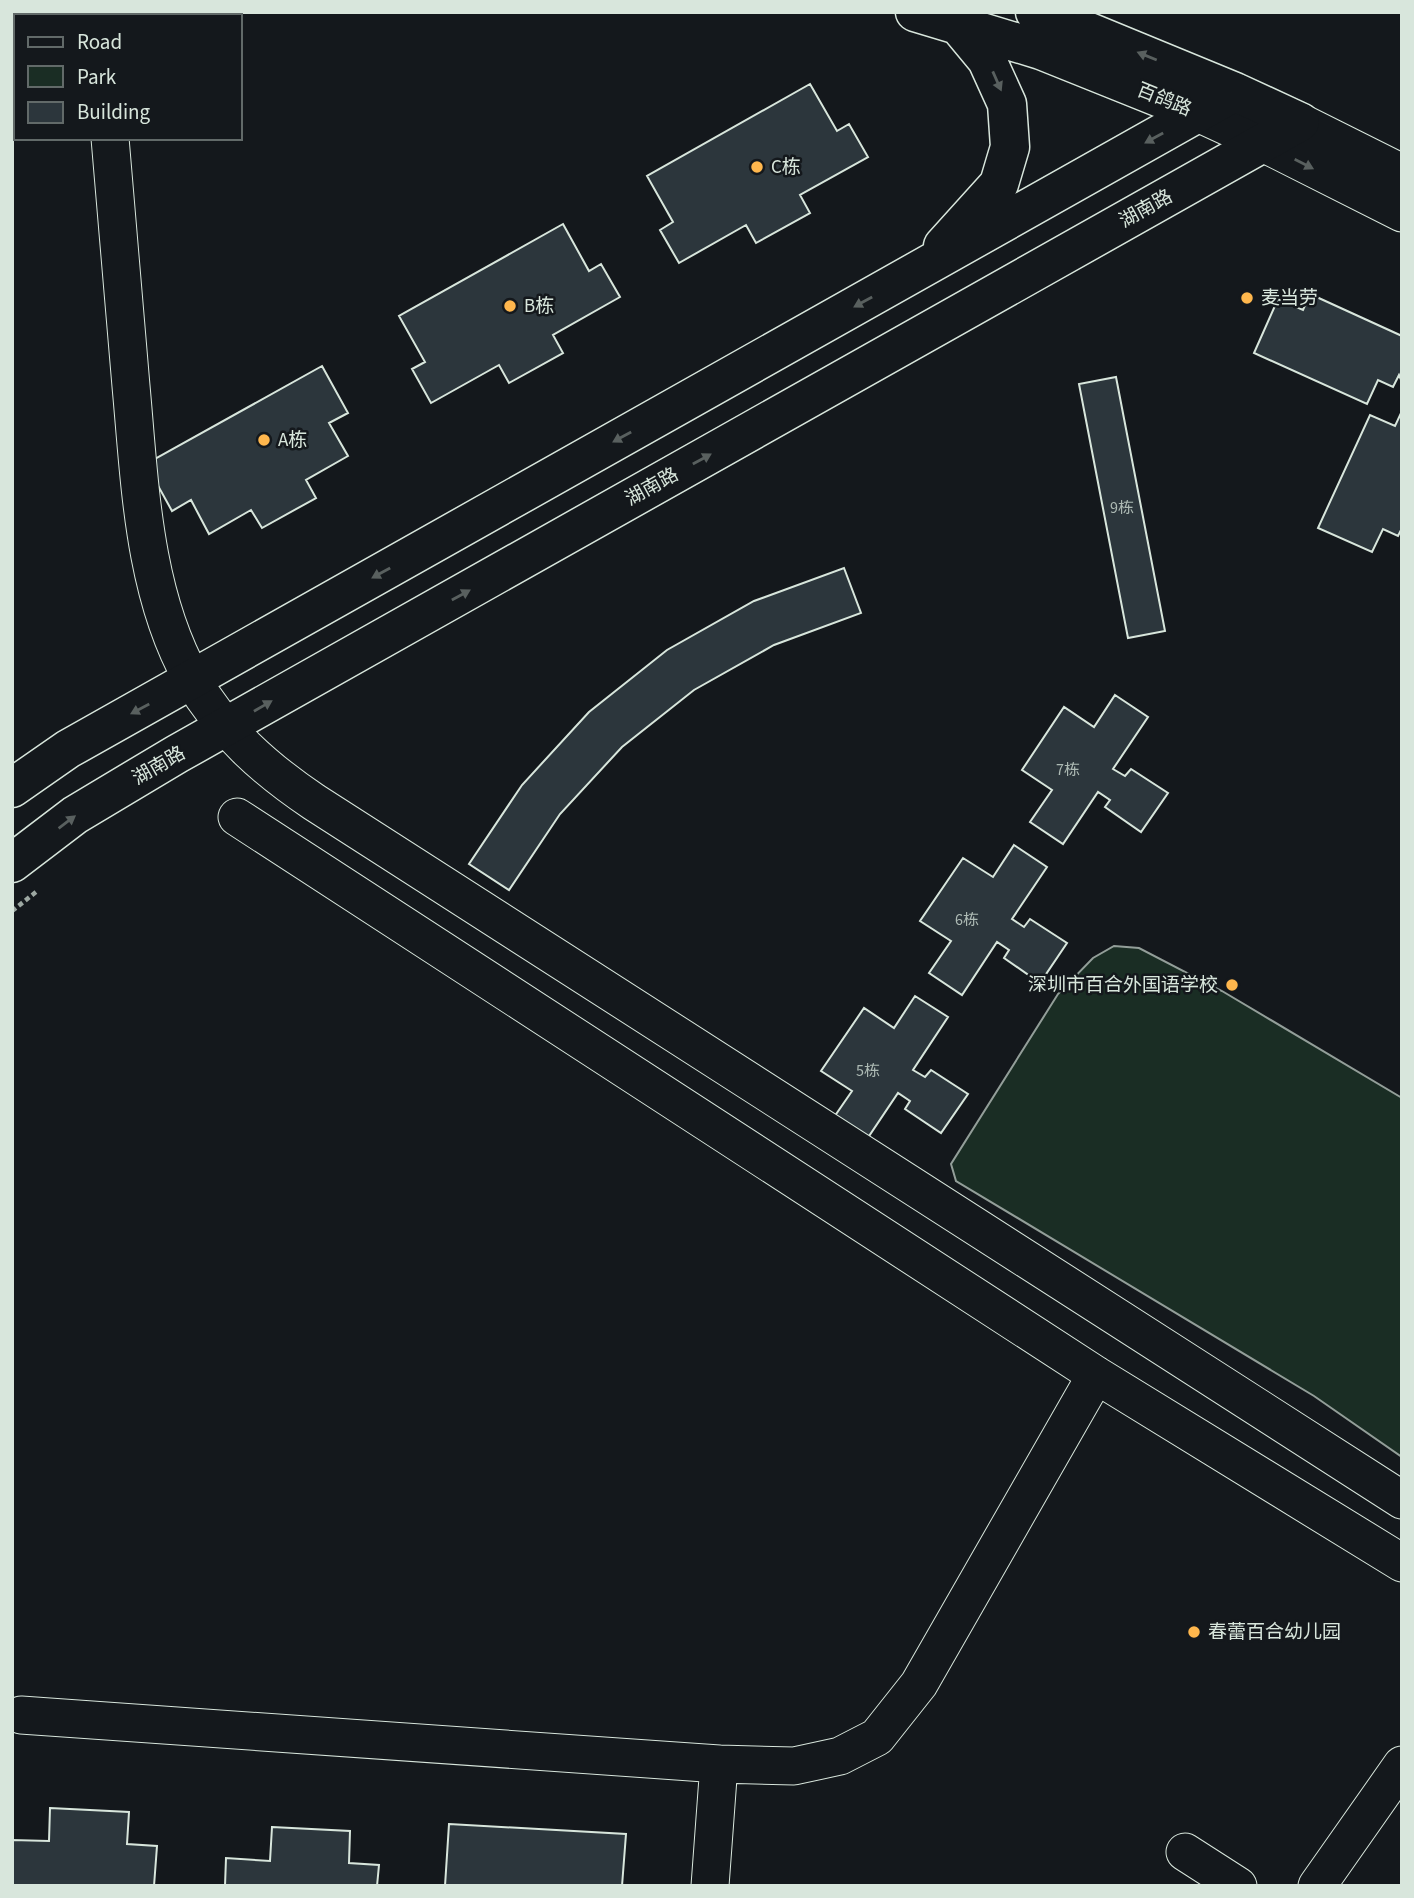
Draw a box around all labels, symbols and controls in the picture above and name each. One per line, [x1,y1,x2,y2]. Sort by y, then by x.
legend [14,14,242,140]
text: Road [77,27,122,57]
one-way arrow [1137,50,1158,61]
text: Park [77,62,117,92]
one-way arrow [991,71,1003,91]
street label: 百鸽路 [1133,77,1195,123]
text: Building [77,97,151,127]
one-way arrow [1145,132,1164,144]
place label: C栋 [771,154,801,181]
one-way arrow [1294,157,1314,169]
marker: C栋 [749,159,765,175]
street label: 湖南路 [1115,183,1177,235]
place label: 麦当劳 [1261,285,1318,312]
marker: 麦当劳 [1239,290,1255,306]
place label: B栋 [524,293,554,320]
one-way arrow [853,296,873,308]
marker: B栋 [502,298,518,314]
place label: A栋 [278,427,307,454]
one-way arrow [613,431,632,443]
marker: A栋 [256,432,272,448]
one-way arrow [692,453,712,465]
street label: 湖南路 [621,461,683,513]
house number: 9栋 [1110,497,1134,519]
one-way arrow [372,567,391,579]
one-way arrow [451,589,471,601]
one-way arrow [253,700,272,712]
one-way arrow [131,703,150,715]
street label: 湖南路 [128,740,190,792]
house number: 7栋 [1056,759,1080,781]
one-way arrow [58,815,76,829]
house number: 6栋 [955,909,979,931]
place label: 深圳市百合外国语学校 [1028,972,1218,999]
marker: 深圳市百合外国语学校 [1224,977,1240,993]
house number: 5栋 [856,1060,880,1082]
place label: 春蕾百合幼儿园 [1208,1619,1341,1646]
marker: 春蕾百合幼儿园 [1186,1624,1202,1640]

